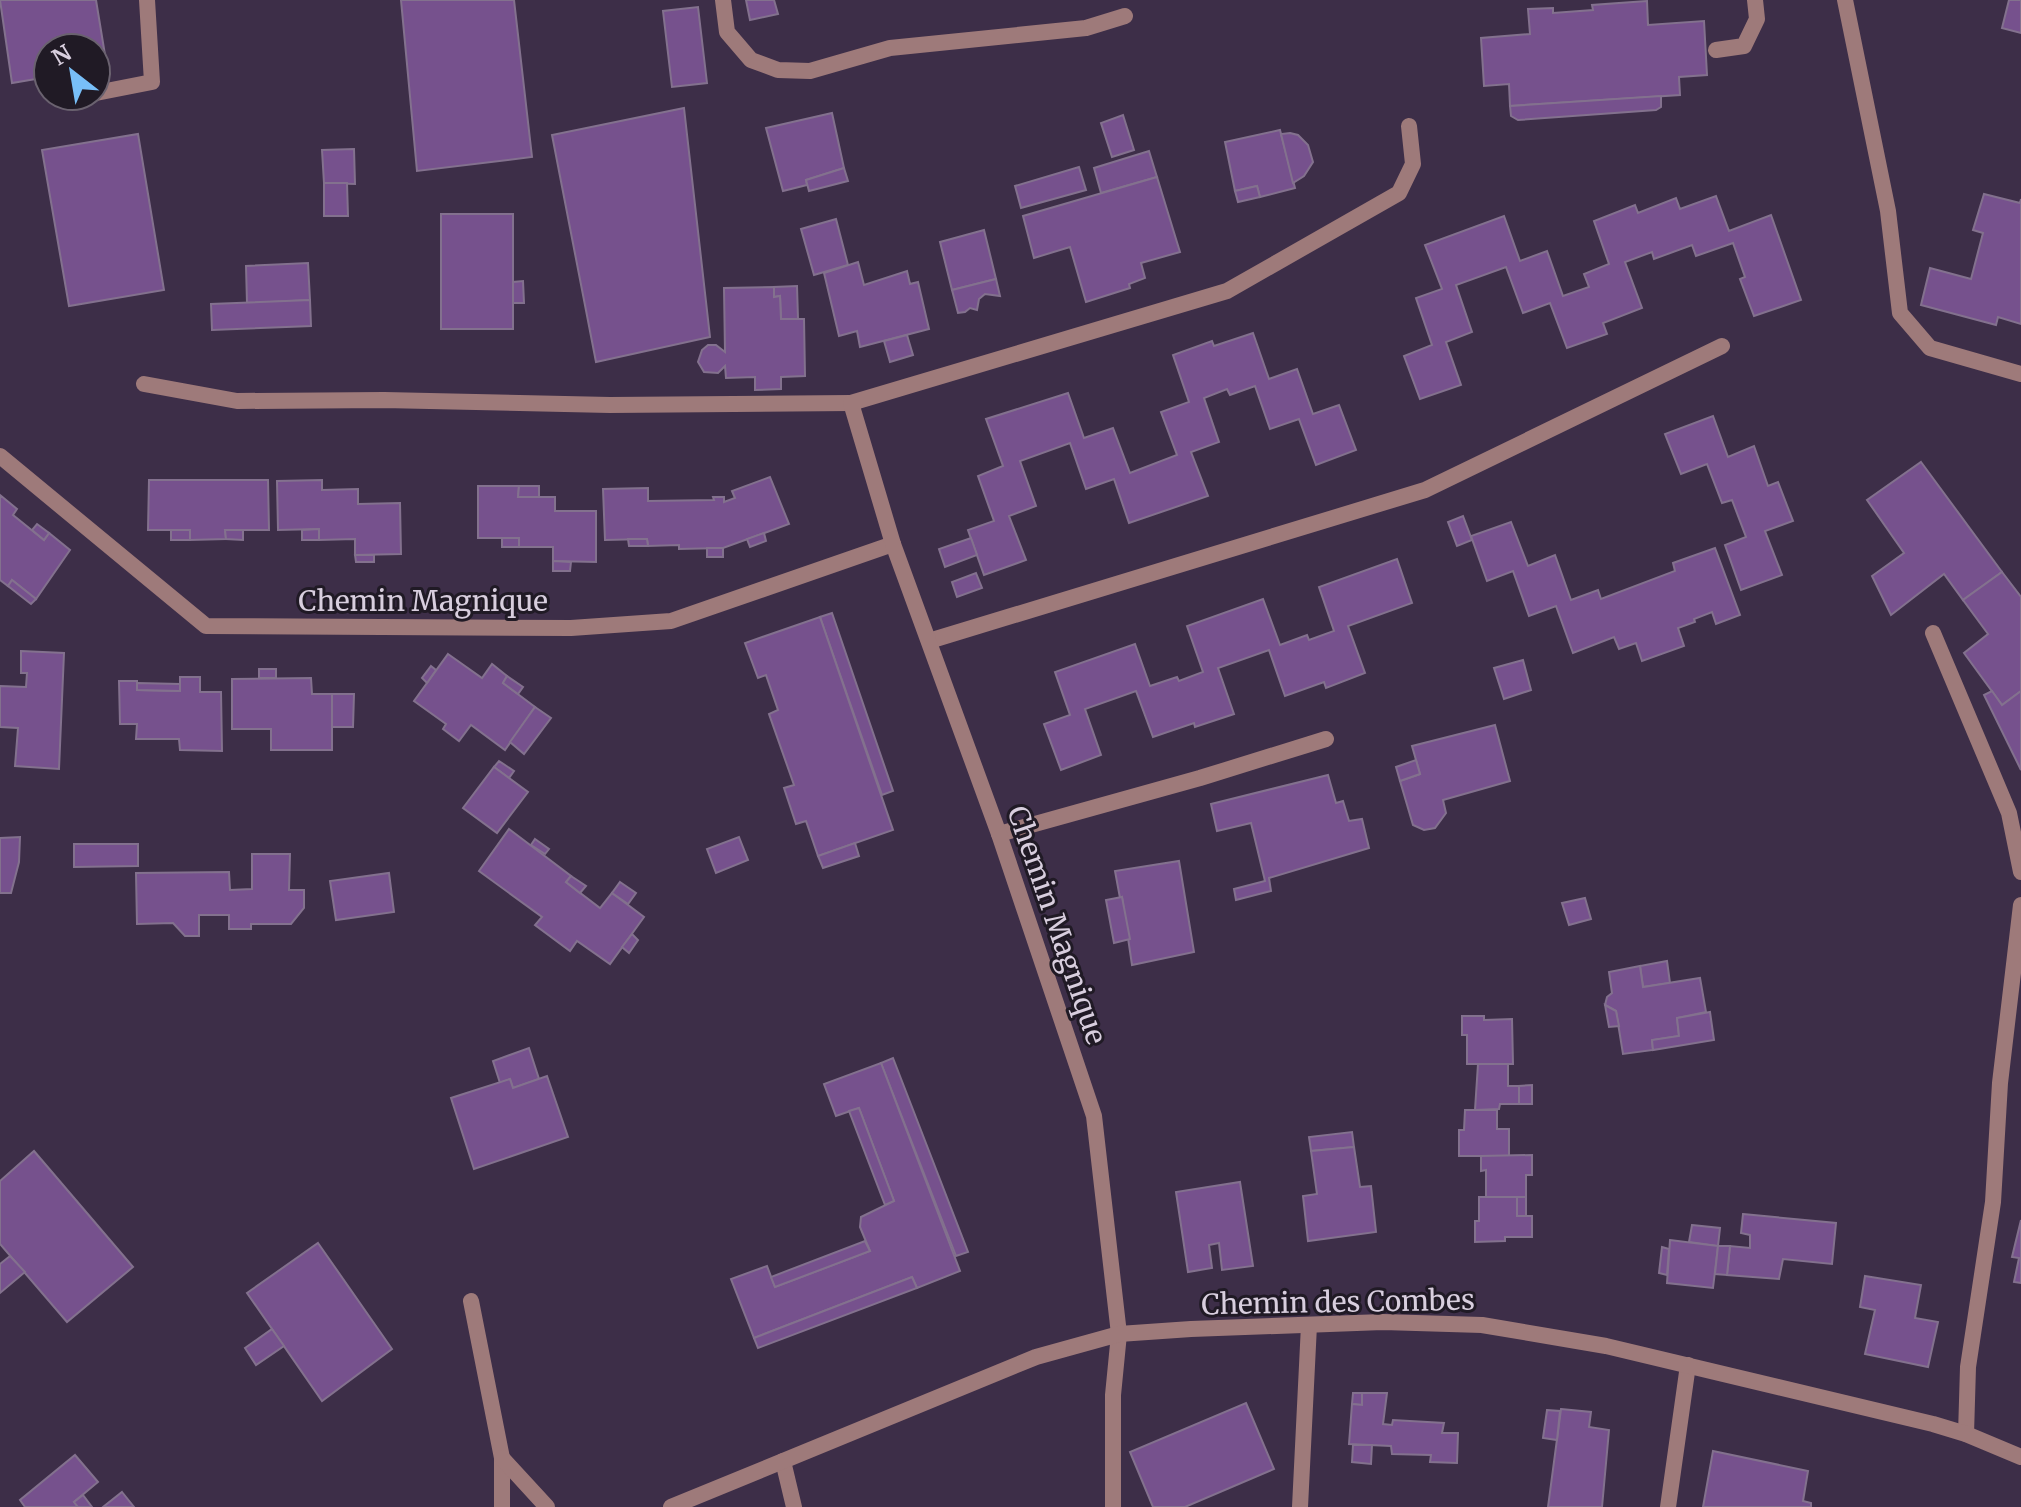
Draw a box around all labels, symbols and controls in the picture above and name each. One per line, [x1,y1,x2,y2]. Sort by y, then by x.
north arrow [32,32,112,112]
text: N [47,38,77,71]
street label: Chemin Magnique [298,583,548,619]
street label: Chemin Magnique [999,801,1115,1049]
street label: Chemin des Combes [1201,1282,1475,1322]

